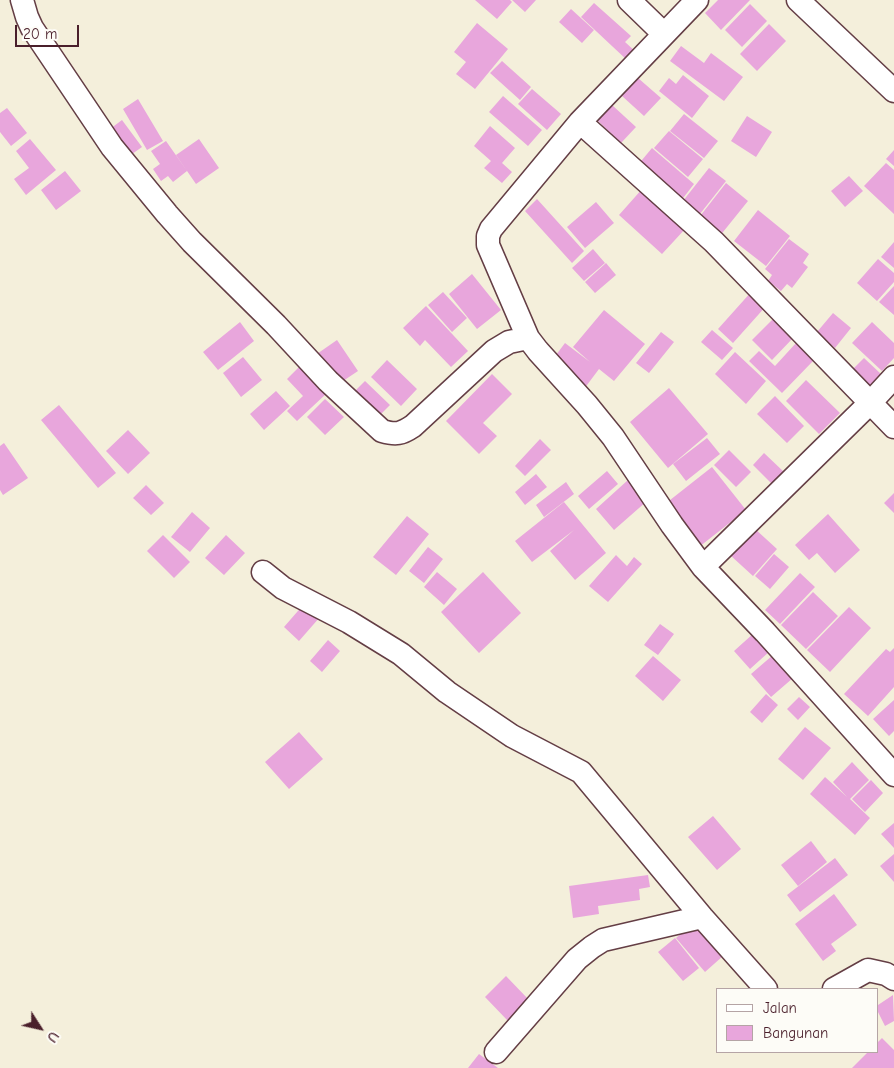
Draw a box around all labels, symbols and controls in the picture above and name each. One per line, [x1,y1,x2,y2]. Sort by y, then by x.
scale bar [18,15,81,47]
text: 20 m [23,25,57,43]
legend [716,988,879,1053]
text: Jalan [763,999,797,1017]
north arrow [15,1003,65,1053]
text: Bangunan [763,1024,828,1042]
text: U [43,1028,62,1046]

